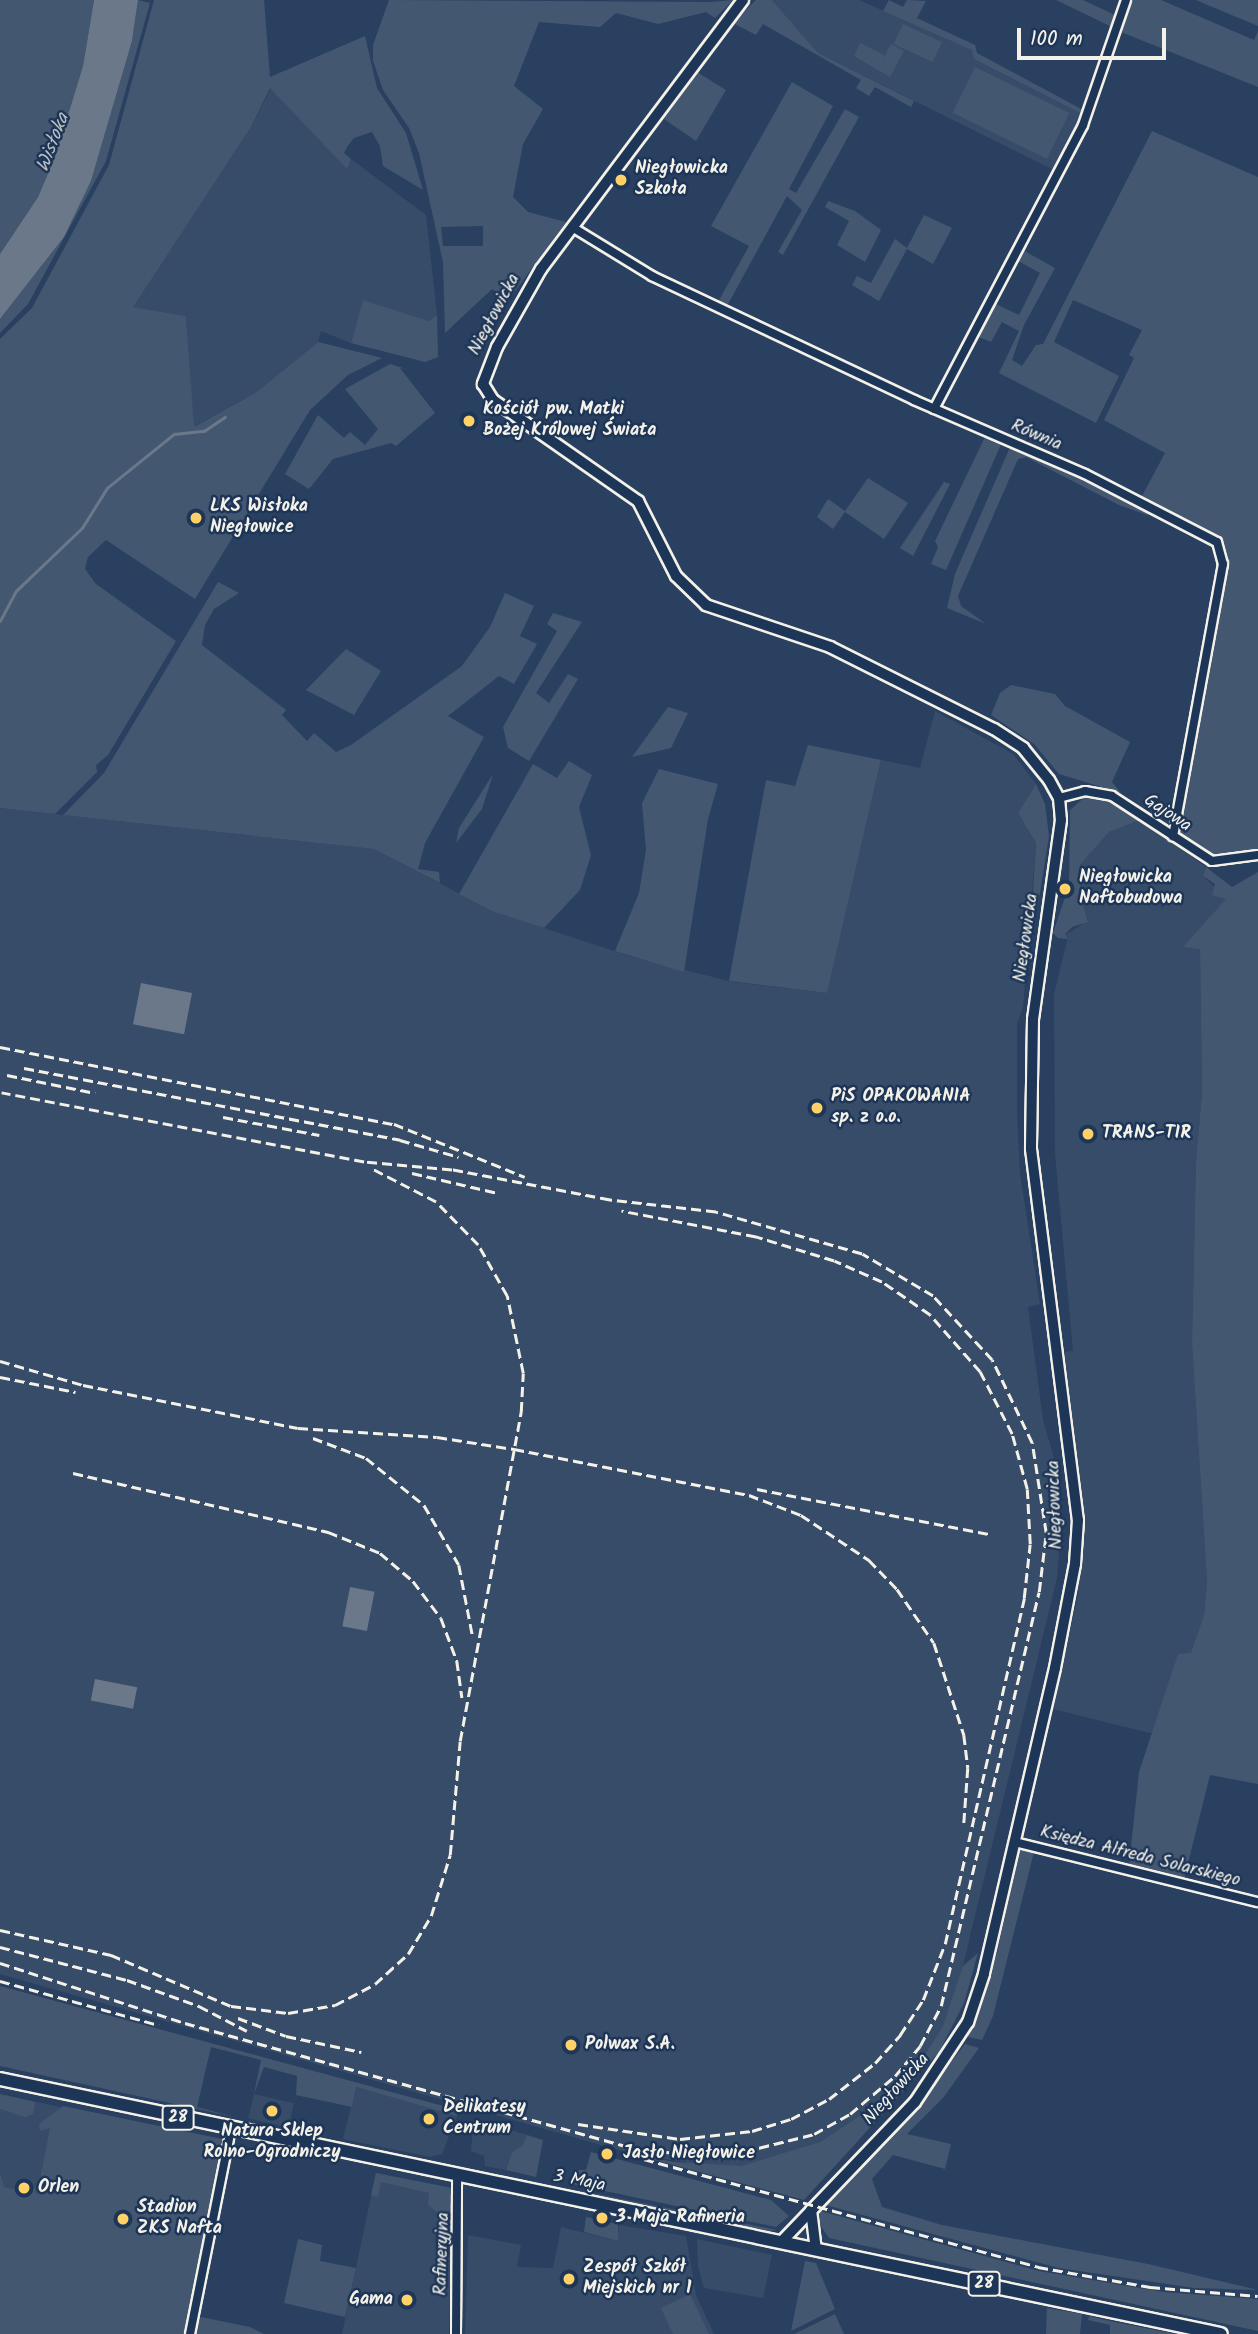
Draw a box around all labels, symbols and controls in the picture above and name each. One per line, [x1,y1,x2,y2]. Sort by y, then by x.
scale bar [1020,14,1169,58]
text: 100 m [1030,23,1083,56]
water label: Wisłoka [32,111,76,175]
place label: Niegłowicka Szkoła [635,159,728,202]
marker: Niegłowicka Szkoła [613,172,629,188]
street label: Niegłowicka [465,271,525,359]
place label: Kościół pw. Matki Bożej Królowej Świata [483,400,656,442]
marker: Kościół pw. Matki Bożej Królowej Świata [461,413,477,429]
street label: Równia [1007,416,1065,456]
place label: LKS Wisłoka Niegłowice [210,497,308,540]
marker: LKS Wisłoka Niegłowice [188,510,204,526]
street label: Gajowa [1139,790,1195,838]
place label: Niegłowicka Naftobudowa [1079,868,1183,910]
marker: Niegłowicka Naftobudowa [1057,881,1073,897]
street label: Niegłowicka [1010,892,1044,984]
place label: PiS OPAKOWANIA sp. z o.o. [831,1087,970,1130]
marker: PiS OPAKOWANIA sp. z o.o. [809,1100,825,1116]
place label: TRANS-TIR [1102,1123,1191,1145]
marker: TRANS-TIR [1080,1126,1096,1142]
street label: Niegłowicka [1044,1460,1068,1550]
street label: Księdza Alfreda Solarskiego [1038,1822,1242,1892]
place label: Polwax S.A. [585,2034,675,2056]
marker: Polwax S.A. [563,2037,579,2053]
street label: Niegłowicka [859,2050,935,2130]
place label: Delikatesy Centrum [443,2098,526,2140]
marker: Natura Sklep Rolno-Ogrodniczy [264,2103,280,2119]
road number: 28 [160,2106,196,2130]
marker: Delikatesy Centrum [421,2111,437,2127]
place label: Natura Sklep Rolno-Ogrodniczy [203,2122,341,2164]
place label: Jasło Niegłowice [623,2143,755,2165]
marker: Jasło Niegłowice [597,2144,617,2164]
street label: 3 Maja [551,2166,607,2198]
place label: Orlen [38,2177,79,2199]
marker: Orlen [16,2180,32,2196]
place label: Stadion ZKS Nafta [137,2198,222,2240]
place label: 3 Maja Rafineria [616,2207,745,2229]
marker: 3 Maja Rafineria [594,2210,610,2226]
marker: Stadion ZKS Nafta [115,2211,131,2227]
street label: Rafineryjna [431,2212,455,2296]
place label: Zespół Szkół Miejskich nr 1 [583,2258,691,2300]
marker: Zespół Szkół Miejskich nr 1 [561,2271,577,2287]
road number: 28 [967,2272,1002,2296]
place label: Gama [349,2289,393,2311]
marker: Gama [399,2292,415,2308]

